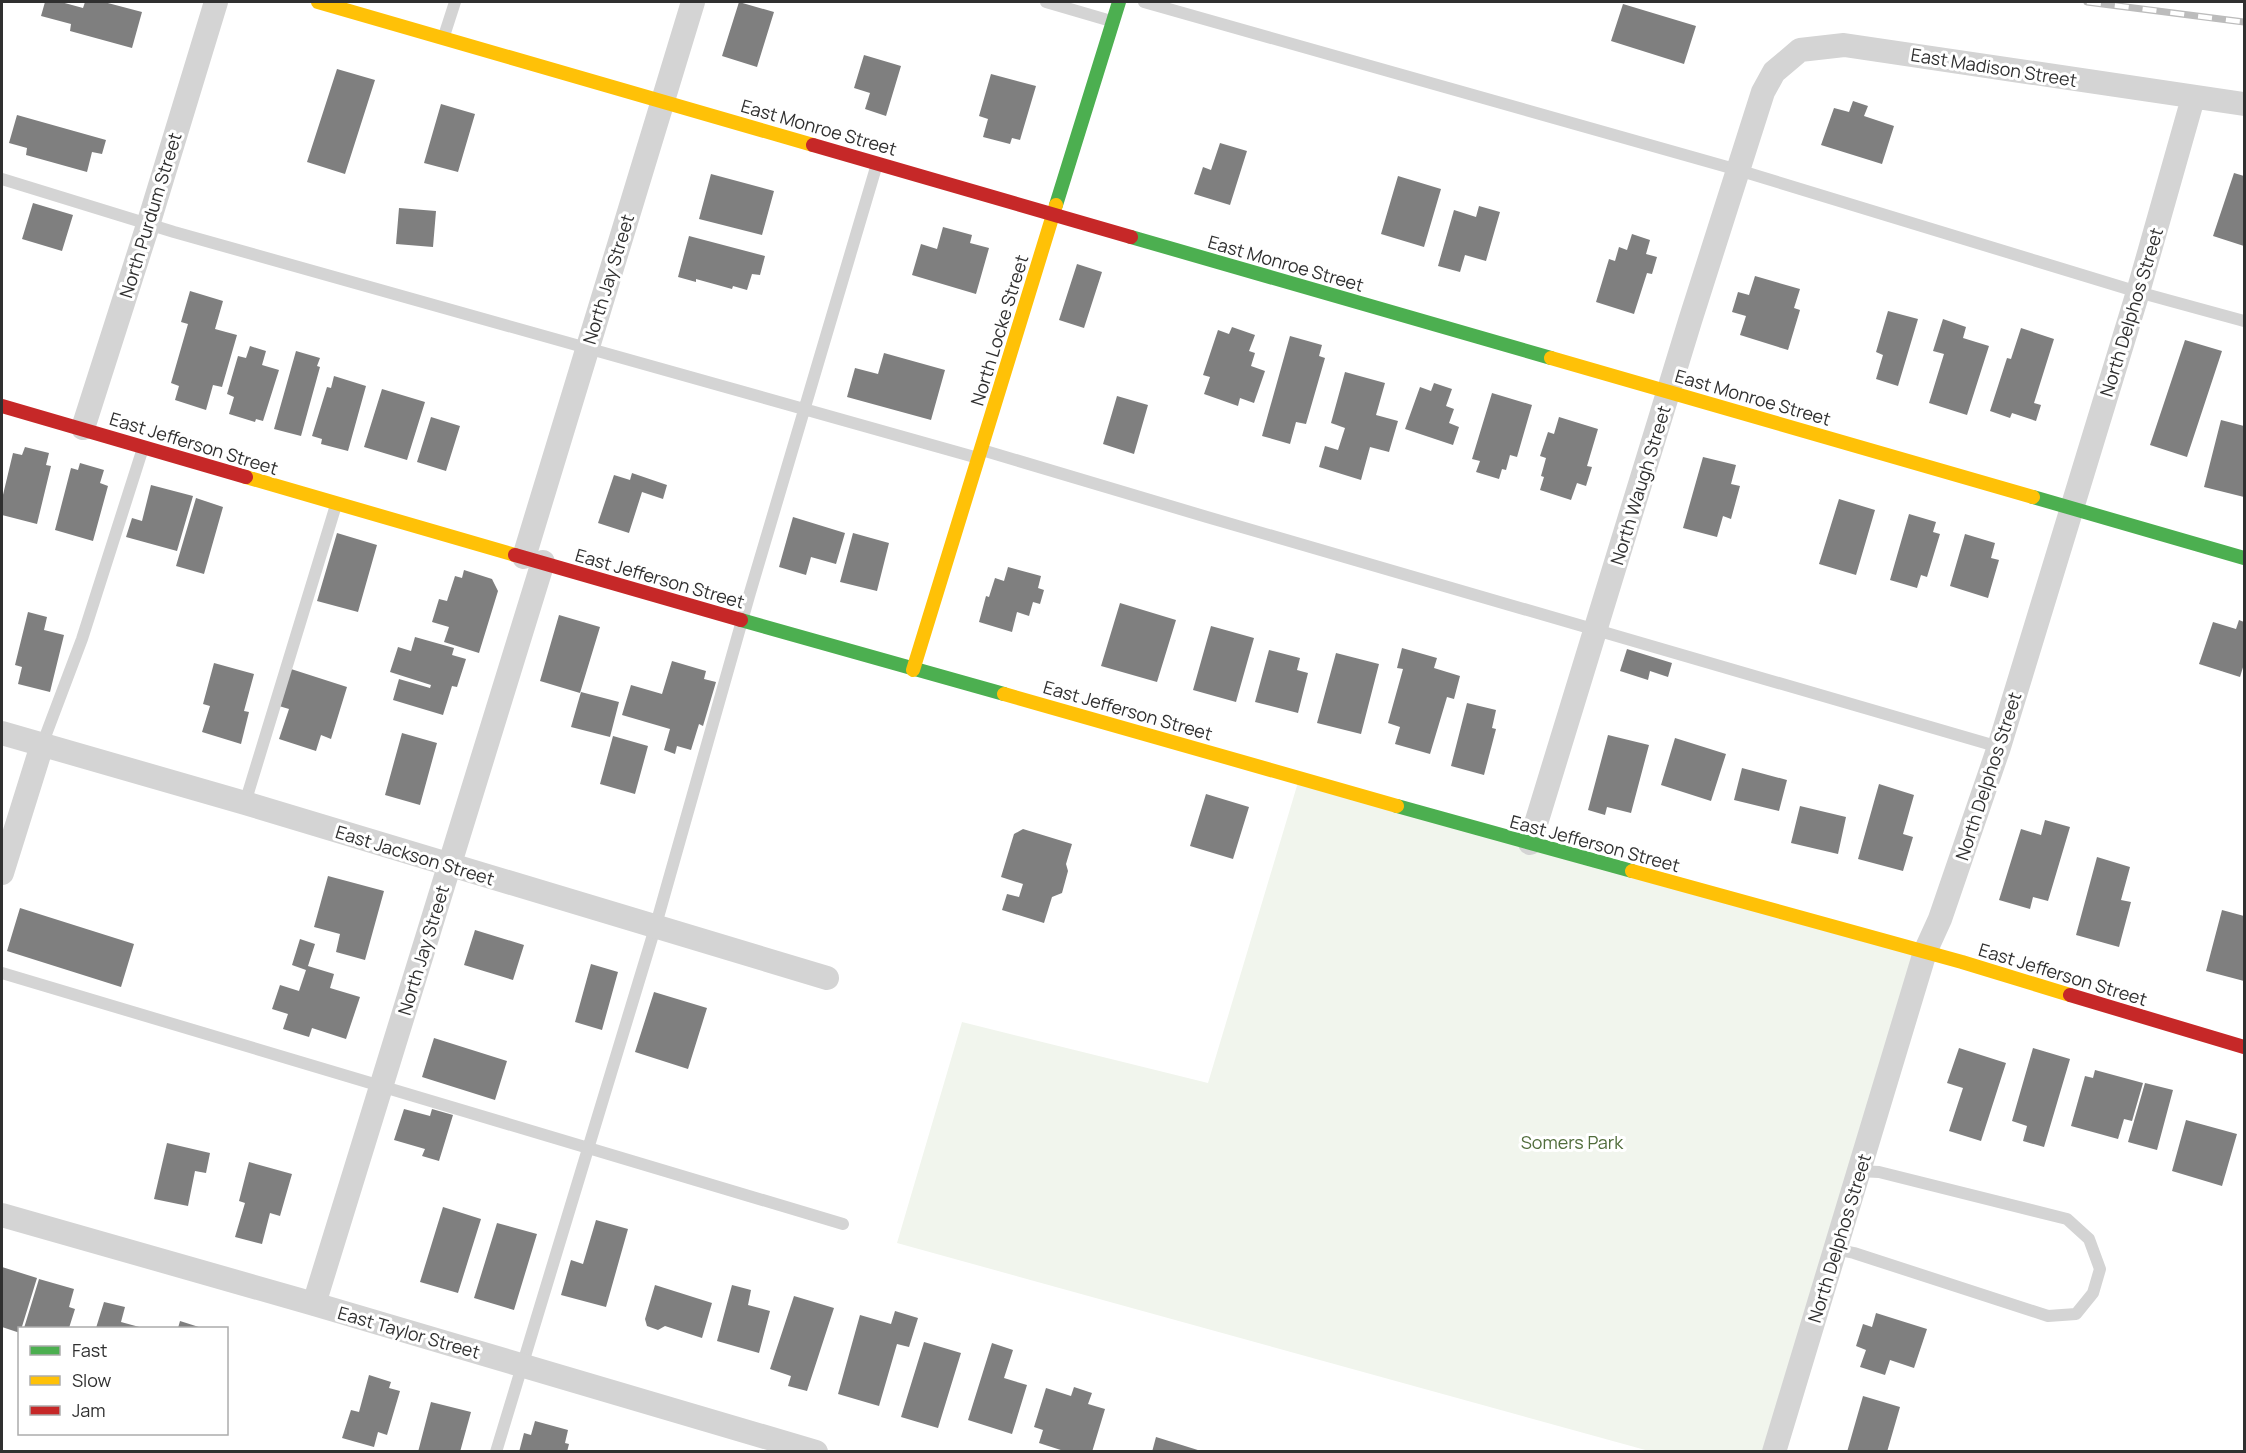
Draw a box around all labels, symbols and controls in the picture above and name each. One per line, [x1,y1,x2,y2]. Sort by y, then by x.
street label: East Madison Street [1909,42,2079,92]
street label: East Monroe Street [738,93,900,161]
street label: North Purdum Street [113,129,187,301]
street label: North Jay Street [577,211,639,347]
street label: North Delphos Street [2094,225,2168,399]
street label: East Monroe Street [1205,229,1367,297]
street label: North Locke Street [965,252,1033,408]
street label: East Monroe Street [1672,363,1834,431]
street label: North Waugh Street [1604,402,1676,568]
street label: East Jefferson Street [107,406,281,480]
street label: East Jefferson Street [573,542,747,614]
street label: East Jefferson Street [1041,674,1215,746]
street label: North Delphos Street [1949,689,2027,863]
street label: East Jefferson Street [1507,809,1683,877]
street label: East Jackson Street [333,819,497,891]
street label: North Jay Street [392,882,454,1018]
street label: East Jefferson Street [1976,937,2150,1011]
park label: Somers Park [1521,1130,1624,1154]
street label: North Delphos Street [1802,1151,1876,1325]
street label: East Taylor Street [335,1300,483,1364]
legend [18,1327,228,1435]
text: Fast [72,1338,107,1362]
text: Slow [72,1368,112,1392]
text: Jam [72,1398,106,1422]

